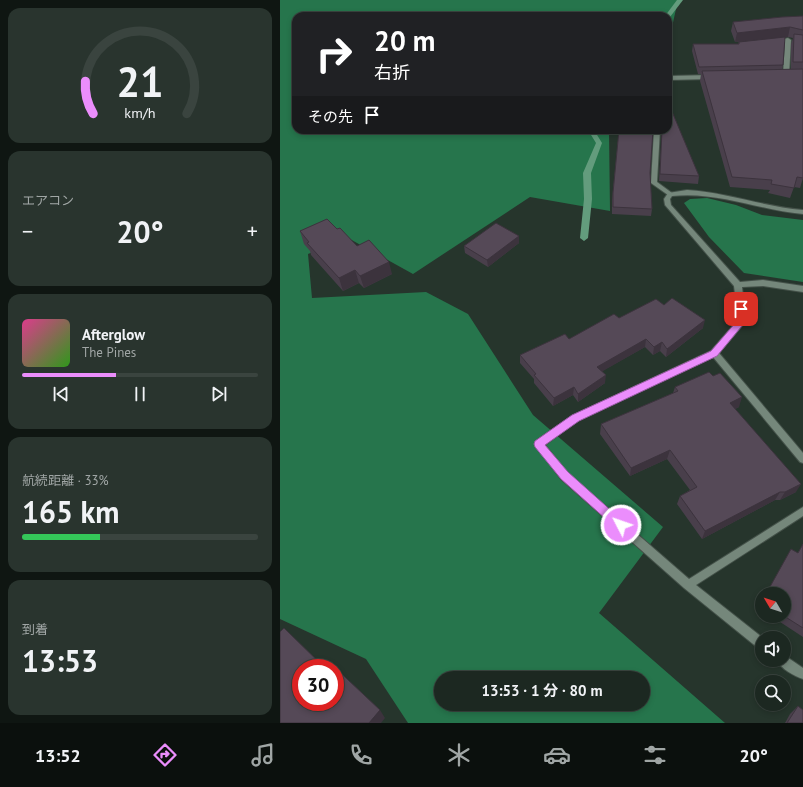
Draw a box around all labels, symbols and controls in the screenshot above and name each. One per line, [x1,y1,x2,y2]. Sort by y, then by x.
text: 20 m [374,22,435,59]
icon: right [308,28,360,80]
text: 21 [116,54,164,107]
text: 右折 [374,61,410,84]
text: km/h [124,102,156,121]
icon: arrive [361,104,383,126]
text: その先 [308,107,353,126]
text: エアコン [22,192,74,209]
text: 20° [116,212,164,251]
text: − [22,217,33,245]
text: + [247,217,258,245]
pin [724,292,758,326]
icon: arrive [730,298,752,320]
text: Afterglow [82,325,145,344]
text: The Pines [82,344,136,361]
icon: previous [50,383,72,405]
icon: pause [129,383,151,405]
icon: next [208,383,230,405]
text: 航続距離 · 33% [22,472,109,489]
text: 165 km [22,492,120,531]
position arrow [600,504,642,546]
north arrow [755,587,791,623]
map controls [755,587,791,711]
text: 到着 [22,621,48,638]
button: sound [755,631,791,667]
text: 13:53 [22,641,98,680]
speed limit sign: 30 [292,659,344,711]
button: search [755,675,791,711]
text: 13:53 · 1 分 · 80 m [481,681,603,700]
icon: directions [151,741,179,769]
icon: music [249,741,277,769]
icon: phone [347,741,375,769]
icon: climate [445,741,473,769]
icon: car [543,741,571,769]
icon: filters [641,741,669,769]
text: 13:52 [35,744,81,767]
text: 20° [740,744,768,767]

